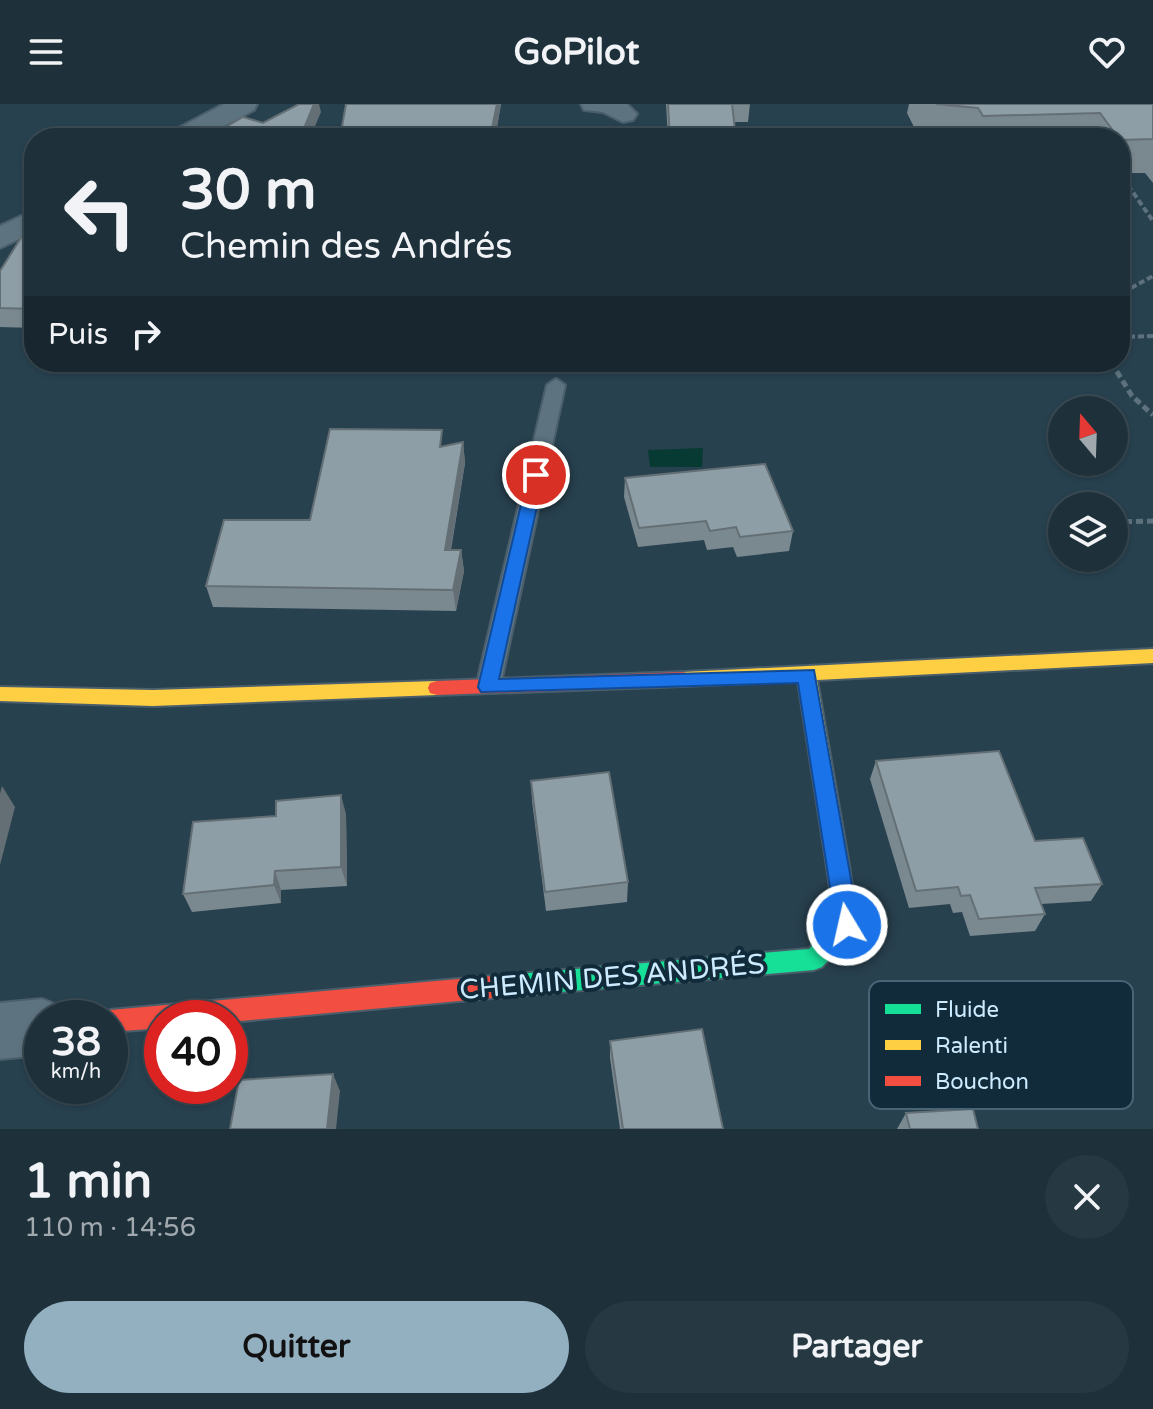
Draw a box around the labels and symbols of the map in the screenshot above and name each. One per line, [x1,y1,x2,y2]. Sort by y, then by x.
north arrow [1048,396,1128,476]
pin [502,441,570,509]
position arrow [805,883,889,967]
street label: CHEMIN DES ANDRÉS [458,947,766,1007]
legend [869,981,1133,1109]
text: Fluide [935,997,999,1023]
speed limit sign: 40 [144,1000,248,1104]
text: Ralenti [935,1033,1008,1059]
text: Bouchon [935,1069,1029,1095]

